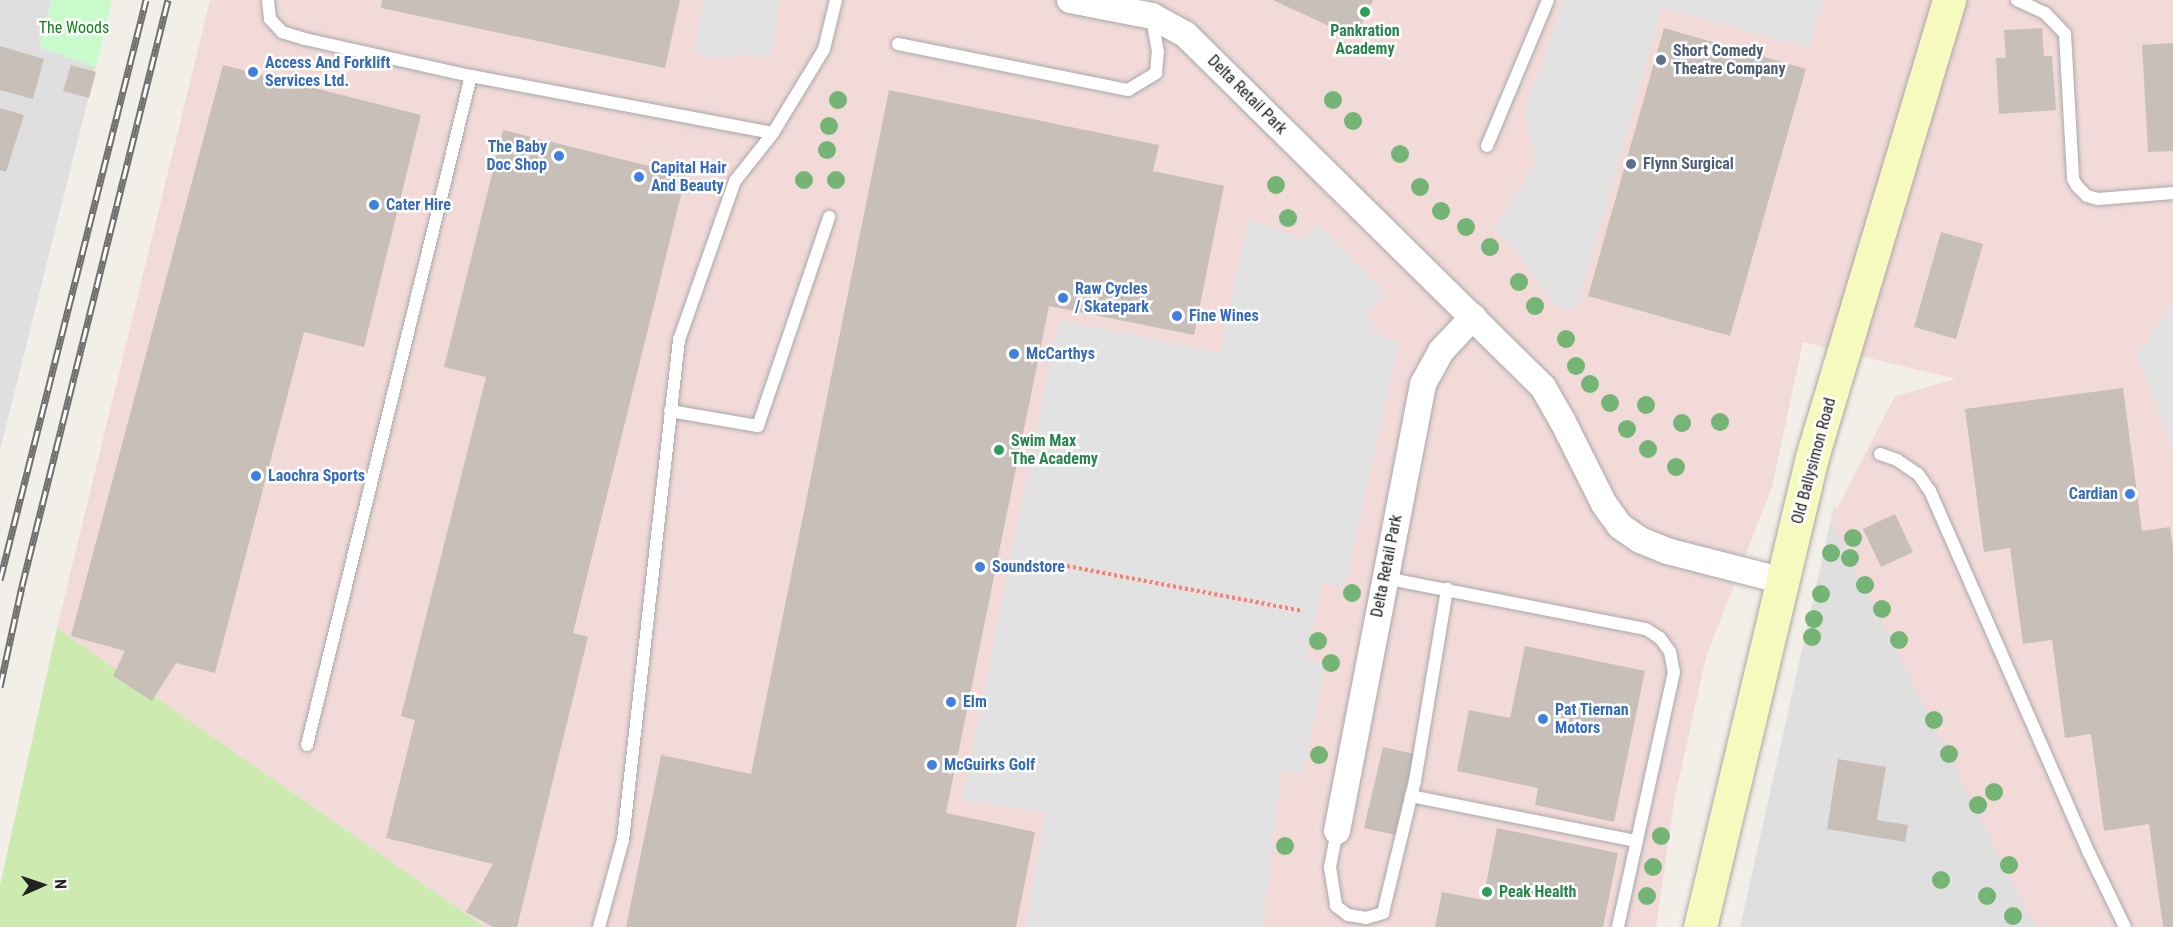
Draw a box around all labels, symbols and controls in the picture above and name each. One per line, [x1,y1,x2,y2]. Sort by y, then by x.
marker: Pankration Academy [1358,5,1372,19]
park label: The Woods [39,18,109,38]
place label: Pankration Academy [1330,21,1400,59]
place label: Short Comedy Theatre Company [1673,41,1786,79]
street label: Delta Retail Park [1203,51,1291,139]
place label: Access And Forklift Services Ltd. [265,53,390,91]
marker: Short Comedy Theatre Company [1654,53,1668,67]
marker: Access And Forklift Services Ltd. [246,65,260,79]
place label: The Baby Doc Shop [487,137,547,175]
marker: The Baby Doc Shop [552,149,566,163]
place label: Flynn Surgical [1643,154,1734,174]
marker: Flynn Surgical [1624,157,1638,171]
place label: Capital Hair And Beauty [651,158,726,196]
marker: Capital Hair And Beauty [632,170,646,184]
place label: Cater Hire [386,195,451,215]
marker: Cater Hire [367,198,381,212]
place label: Raw Cycles / Skatepark [1075,279,1149,317]
marker: Raw Cycles / Skatepark [1056,291,1070,305]
place label: Fine Wines [1189,306,1259,326]
marker: Fine Wines [1170,309,1184,323]
place label: McCarthys [1026,344,1095,364]
marker: McCarthys [1007,347,1021,361]
street label: Old Ballysimon Road [1788,396,1840,526]
place label: Swim Max The Academy [1011,431,1098,469]
marker: Swim Max The Academy [992,443,1006,457]
place label: Laochra Sports [268,466,365,486]
marker: Laochra Sports [249,469,263,483]
place label: Cardian [2069,484,2118,504]
marker: Cardian [2123,487,2137,501]
street label: Delta Retail Park [1368,513,1406,619]
place label: Soundstore [992,557,1065,577]
marker: Soundstore [973,560,987,574]
place label: Elm [963,692,987,712]
marker: Elm [944,695,958,709]
place label: Pat Tiernan Motors [1555,700,1629,738]
marker: Pat Tiernan Motors [1536,712,1550,726]
place label: McGuirks Golf [944,755,1035,775]
marker: McGuirks Golf [925,758,939,772]
north arrow [12,855,72,915]
text: N [51,879,70,889]
place label: Peak Health [1499,882,1576,902]
marker: Peak Health [1480,885,1494,899]

